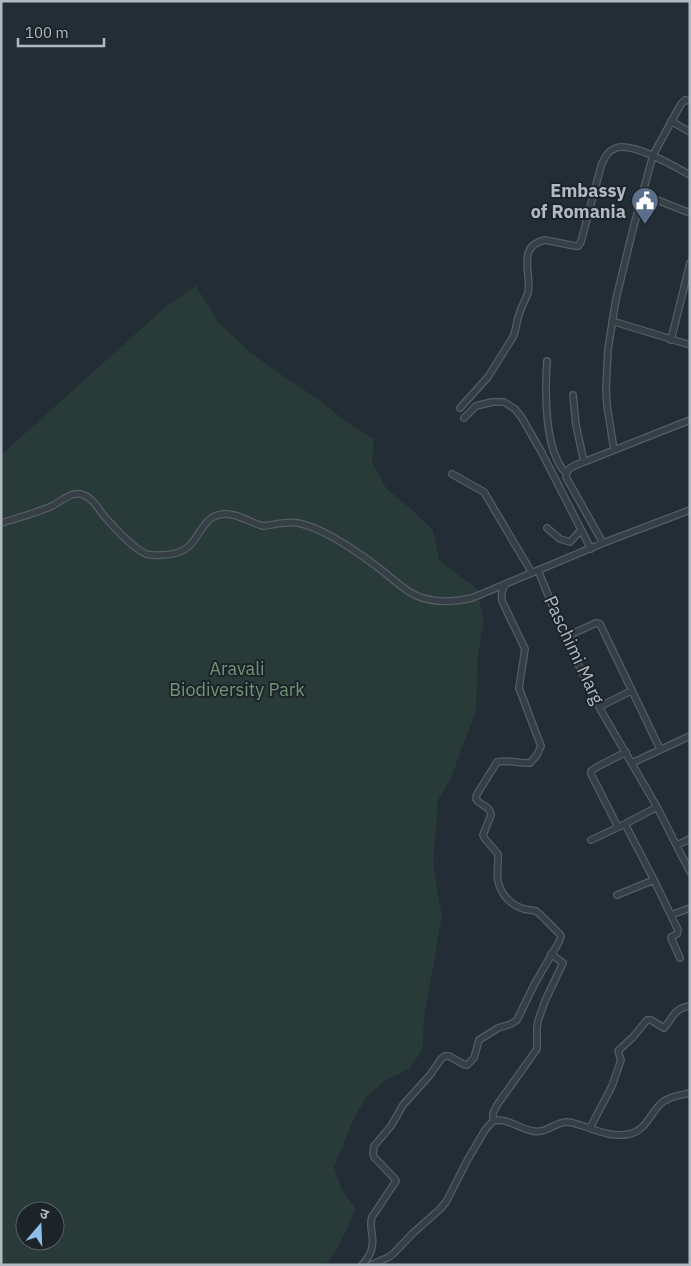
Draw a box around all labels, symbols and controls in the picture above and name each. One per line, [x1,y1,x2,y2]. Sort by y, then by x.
scale bar [18,15,104,47]
text: 100 m [25,23,69,42]
place label: Embassy of Romania [531,179,626,223]
public building icon: Embassy of Romania [630,186,660,225]
street label: Paschimi Marg [539,592,610,708]
park label: Aravali Biodiversity Park [169,657,305,701]
north arrow [15,1201,65,1251]
text: उ [37,1204,52,1224]

